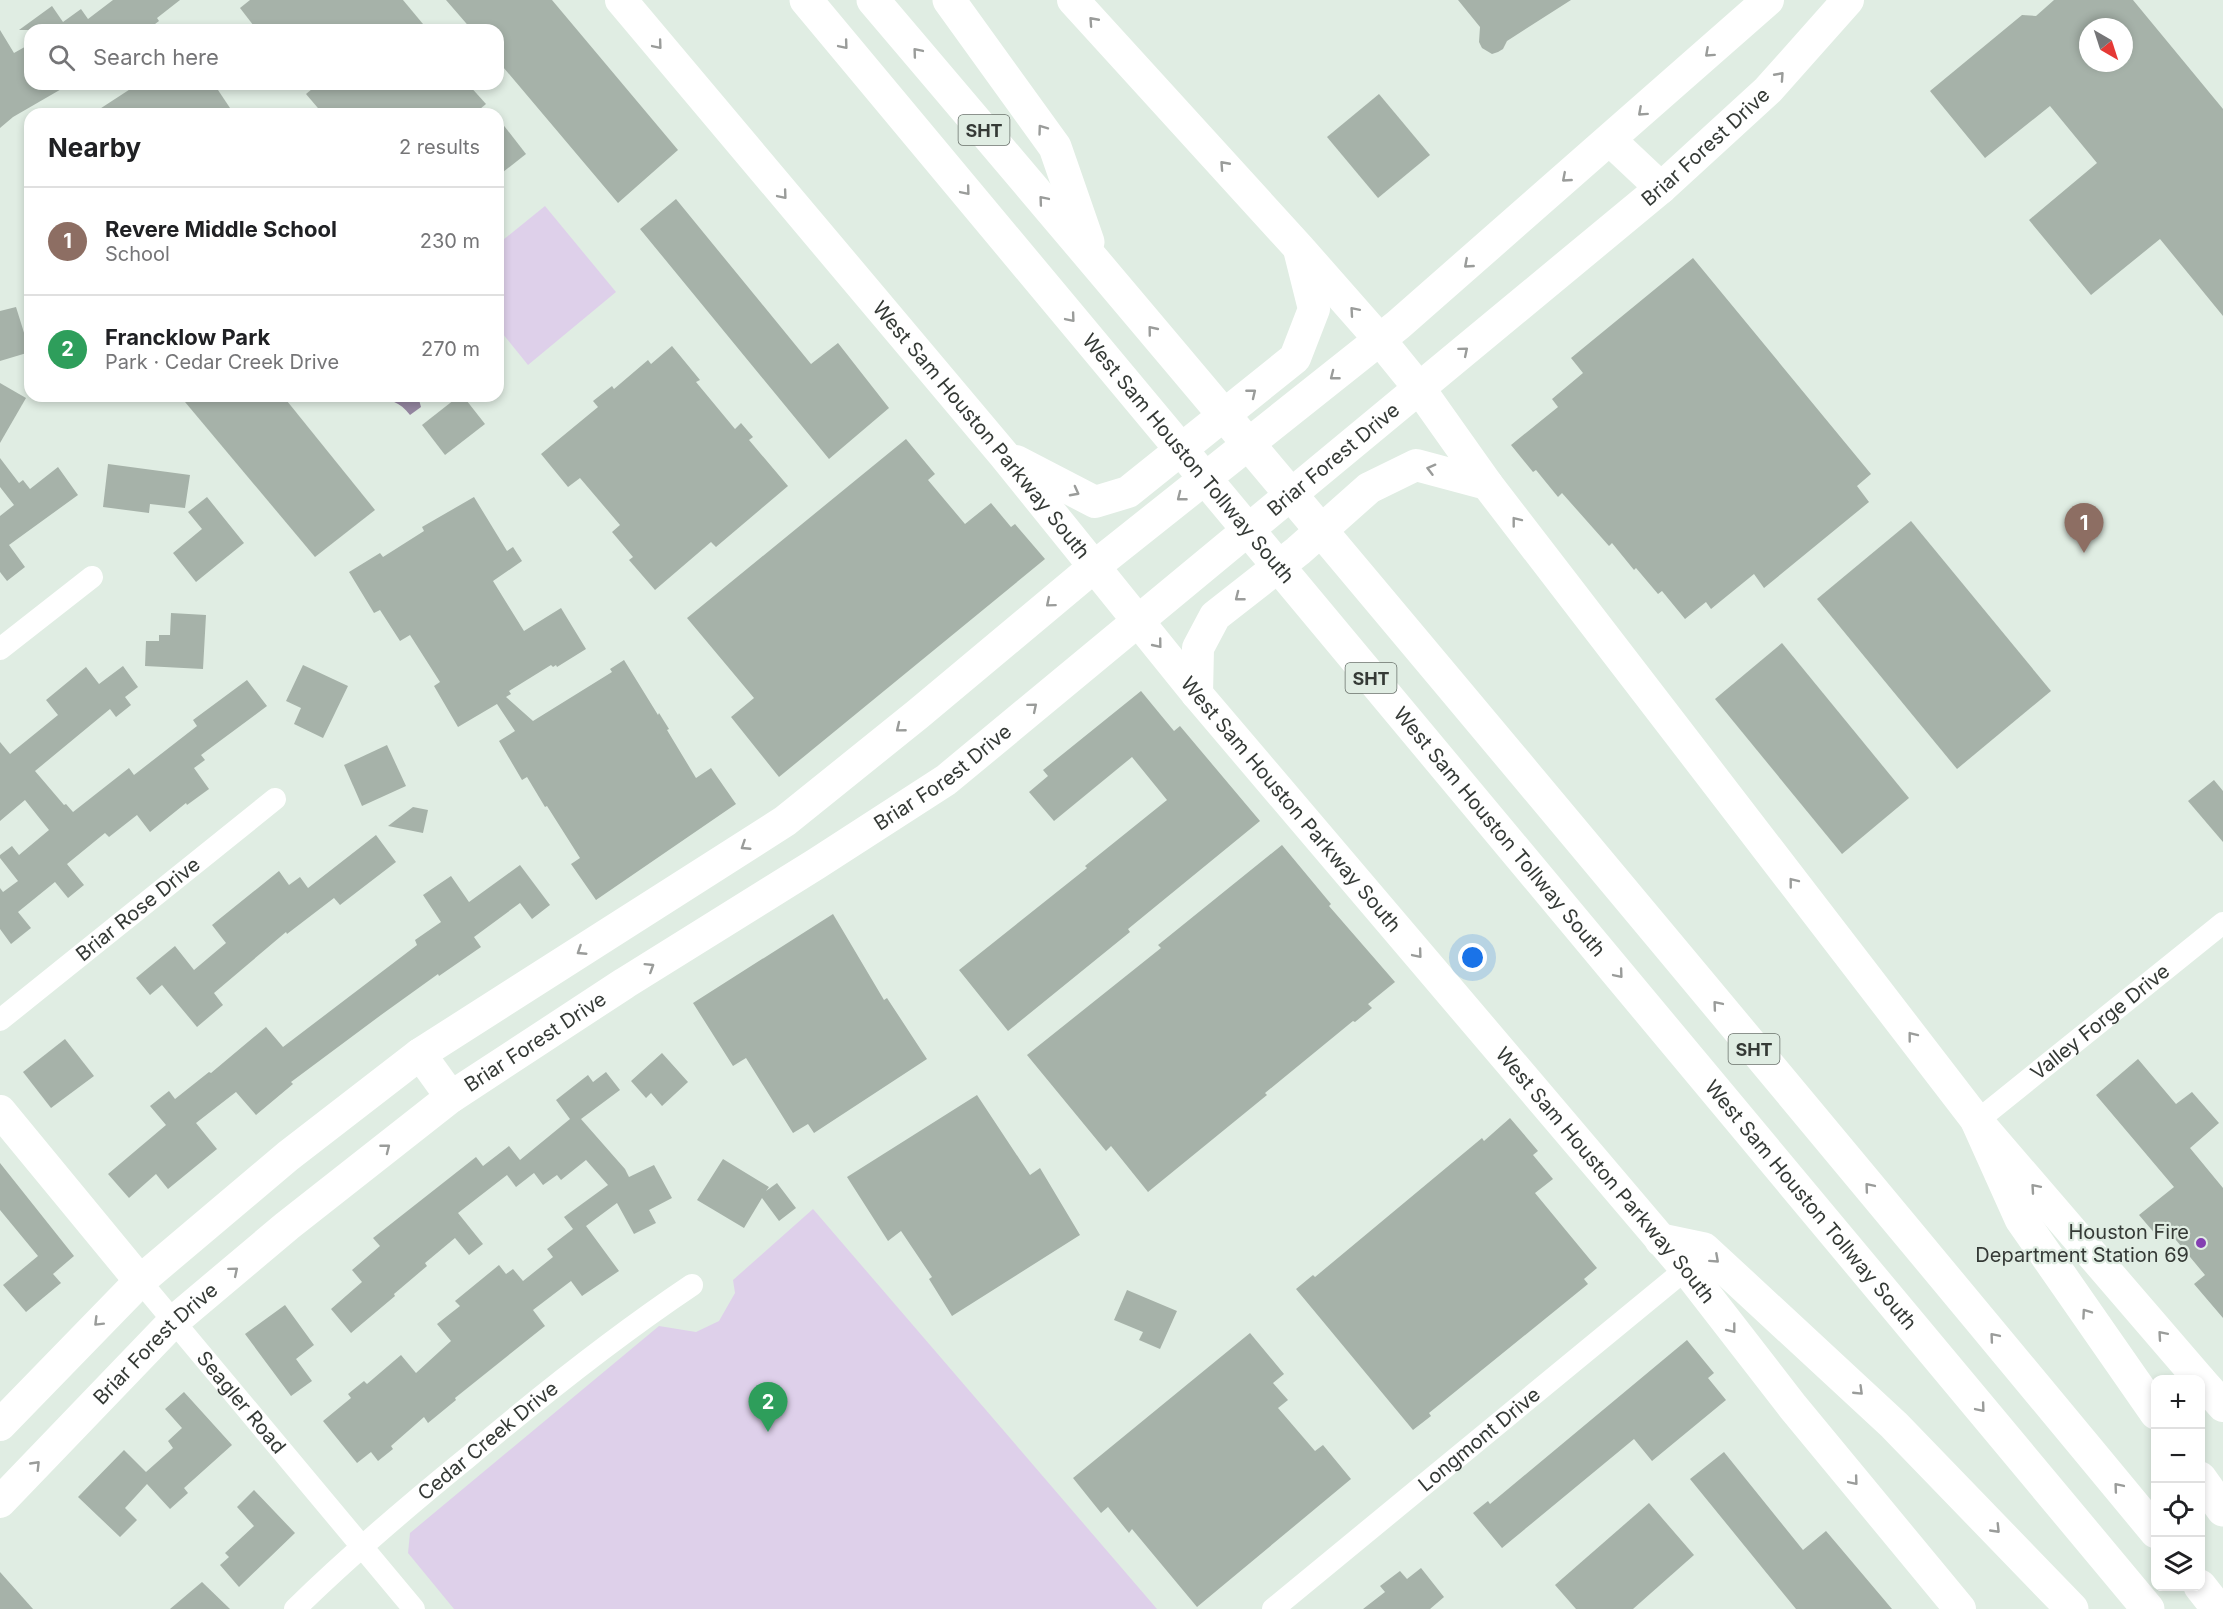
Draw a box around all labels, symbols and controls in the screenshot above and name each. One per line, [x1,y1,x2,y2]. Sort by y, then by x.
one-way arrow [1089,17,1100,28]
north arrow [2079,18,2133,72]
search box [24,24,504,90]
one-way arrow [651,38,662,49]
one-way arrow [836,38,847,49]
icon: search [45,41,78,74]
text: Search here [93,44,219,70]
one-way arrow [1705,46,1715,57]
one-way arrow [913,48,924,59]
one-way arrow [1773,72,1784,83]
street label: Briar Forest Drive [1637,83,1774,211]
one-way arrow [1638,105,1649,116]
road number: SHT [958,115,1010,145]
one-way arrow [1038,125,1049,136]
text: Nearby [48,132,141,163]
text: 2 results [399,135,480,159]
one-way arrow [1220,162,1231,172]
one-way arrow [1562,171,1573,182]
one-way arrow [958,184,969,195]
one-way arrow [776,188,787,199]
one-way arrow [1039,196,1050,207]
text: Revere Middle School [105,216,337,242]
text: 1 [63,229,72,253]
text: 230 m [420,229,480,253]
text: School [105,242,170,266]
one-way arrow [1464,257,1475,268]
street label: West Sam Houston Parkway South [868,296,1095,564]
one-way arrow [1350,307,1361,318]
one-way arrow [1064,311,1075,322]
text: Francklow Park [105,324,270,350]
one-way arrow [1148,326,1159,337]
street label: West Sam Houston Tollway South [1077,329,1299,588]
text: 2 [61,337,74,361]
text: 270 m [421,337,480,361]
one-way arrow [1457,347,1468,358]
text: Park · Cedar Creek Drive [105,350,339,374]
one-way arrow [1329,369,1340,380]
one-way arrow [1245,389,1256,400]
street label: Briar Forest Drive [1262,398,1404,521]
one-way arrow [1426,464,1437,476]
one-way arrow [1069,484,1080,496]
one-way arrow [1177,490,1188,501]
pin: 1 [2064,504,2104,553]
one-way arrow [1512,516,1523,527]
one-way arrow [1235,589,1246,600]
one-way arrow [1046,596,1057,607]
one-way arrow [1150,637,1161,648]
road number: SHT [1346,663,1396,693]
street label: West Sam Houston Parkway South [1176,672,1406,937]
street label: West Sam Houston Tollway South [1389,702,1611,961]
one-way arrow [1027,703,1038,714]
street label: Briar Forest Drive [869,719,1016,835]
one-way arrow [896,721,907,732]
one-way arrow [741,839,752,850]
street label: Briar Rose Drive [71,852,205,966]
one-way arrow [1789,877,1800,888]
your location [1458,943,1487,972]
one-way arrow [577,944,588,955]
one-way arrow [1411,947,1422,958]
street label: Valley Forge Drive [2026,959,2174,1085]
one-way arrow [644,964,655,975]
one-way arrow [1611,967,1622,978]
street label: Briar Forest Drive [460,987,611,1097]
one-way arrow [1713,1001,1724,1012]
one-way arrow [1908,1032,1919,1043]
road number: SHT [1728,1034,1780,1064]
street label: West Sam Houston Parkway South [1491,1042,1720,1308]
street label: West Sam Houston Tollway South [1700,1075,1922,1335]
one-way arrow [379,1145,390,1156]
one-way arrow [1866,1183,1877,1194]
one-way arrow [2031,1184,2042,1194]
place label: Houston Fire Department Station 69 [1975,1220,2189,1267]
marker: Houston Fire Department Station 69 [2194,1236,2208,1250]
one-way arrow [1708,1252,1719,1263]
one-way arrow [227,1267,238,1278]
street label: Briar Forest Drive [88,1278,222,1410]
one-way arrow [2082,1309,2093,1320]
one-way arrow [95,1315,106,1326]
one-way arrow [1725,1322,1736,1333]
one-way arrow [2158,1331,2169,1342]
one-way arrow [1990,1333,2001,1344]
street label: Seagler Road [192,1346,291,1458]
map controls [2151,1375,2205,1591]
button: + [2151,1375,2205,1429]
street label: Cedar Creek Drive [413,1376,563,1505]
pin: 2 [748,1382,788,1432]
street label: Longmont Drive [1413,1382,1545,1496]
one-way arrow [1852,1384,1862,1395]
one-way arrow [1974,1401,1985,1412]
button: − [2151,1429,2205,1483]
one-way arrow [29,1461,40,1472]
one-way arrow [1847,1474,1858,1485]
one-way arrow [2114,1483,2125,1494]
button: locate [2151,1483,2205,1537]
one-way arrow [1989,1523,2000,1533]
button: layers [2151,1537,2205,1591]

